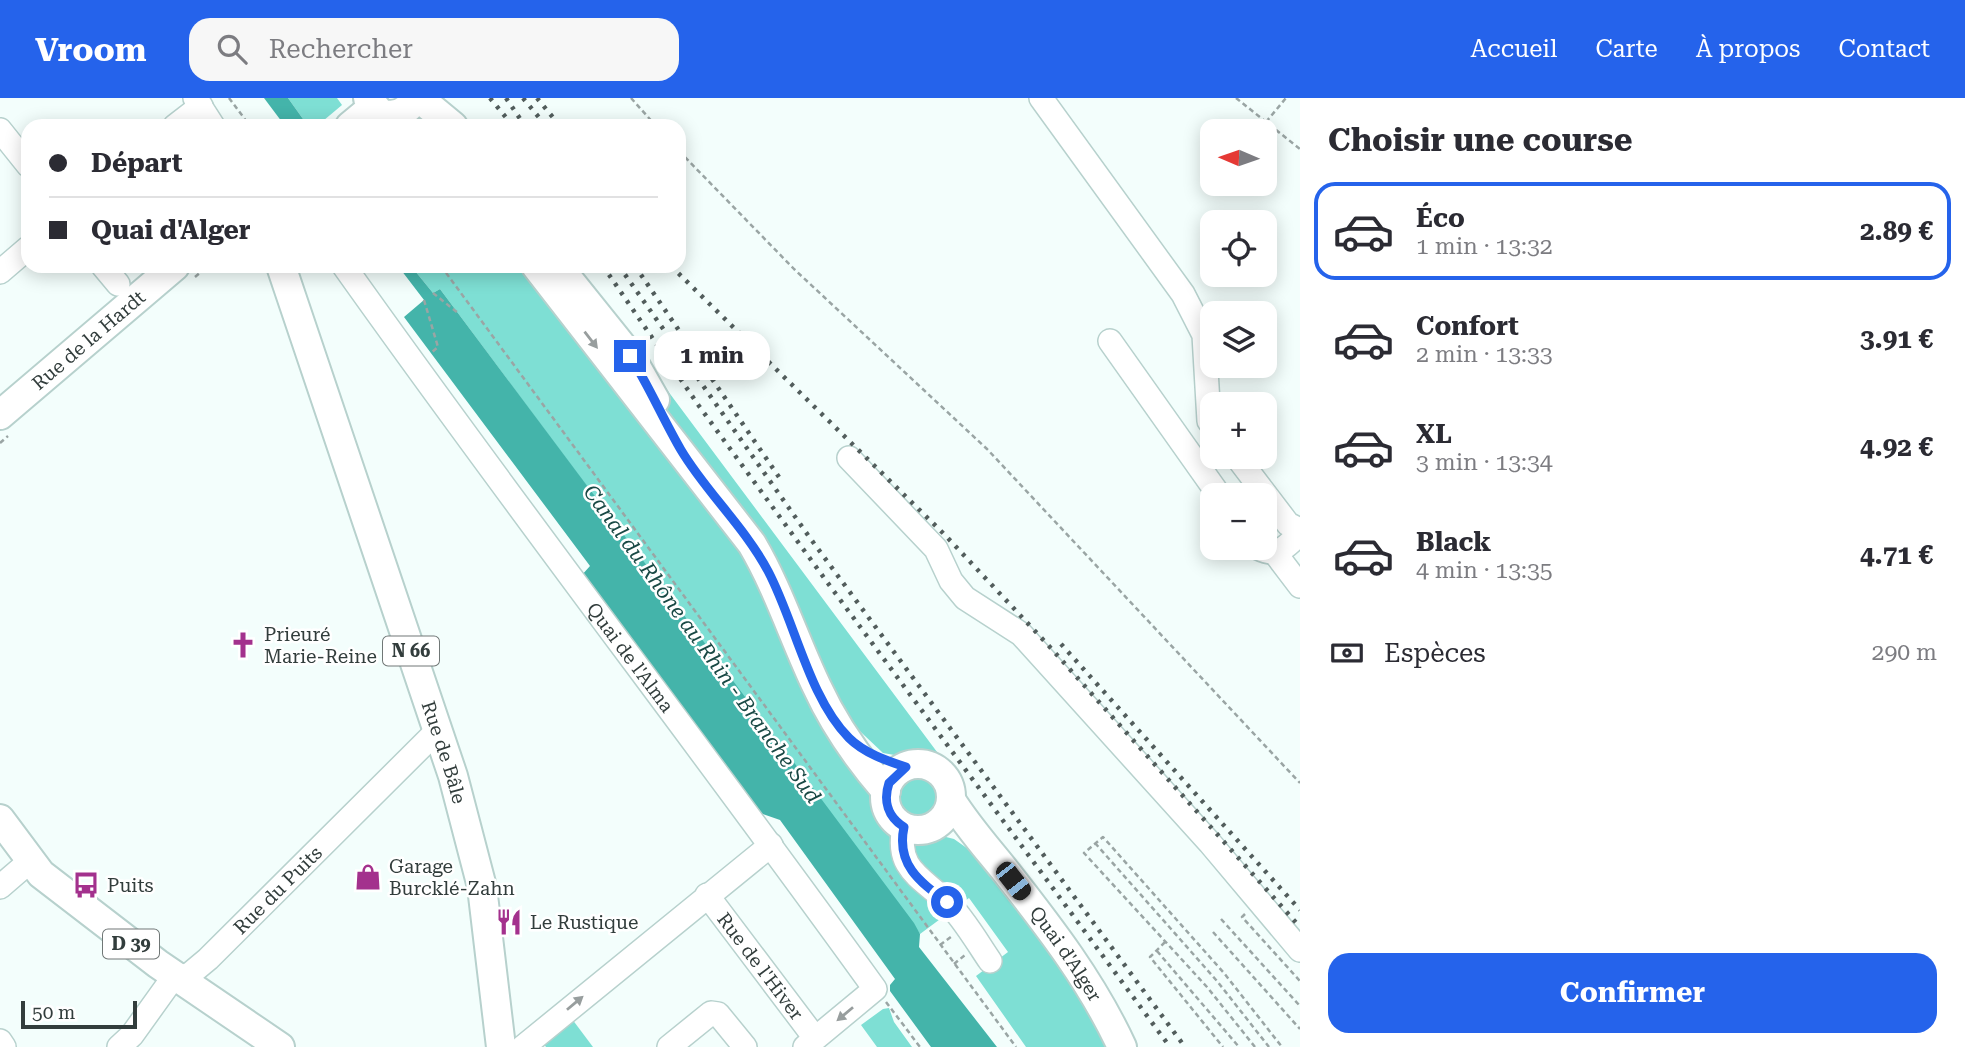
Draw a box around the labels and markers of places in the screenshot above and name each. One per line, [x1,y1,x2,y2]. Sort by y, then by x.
place label: Prieuré Marie-Reine [264,623,377,668]
church icon: Prieuré Marie-Reine [228,630,258,660]
place label: Garage Burcklé-Zahn [389,855,515,900]
shop icon: Garage Burcklé-Zahn [353,862,383,892]
bus stop icon: Puits [71,870,101,900]
place label: Puits [107,874,154,897]
restaurant icon: Le Rustique [494,907,524,937]
place label: Le Rustique [530,911,638,934]

